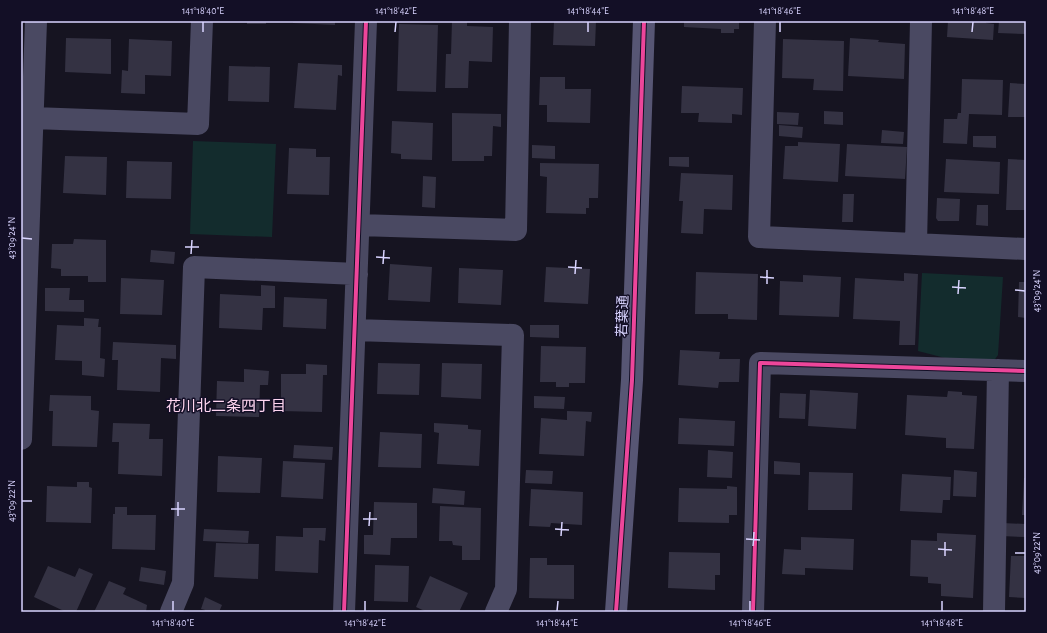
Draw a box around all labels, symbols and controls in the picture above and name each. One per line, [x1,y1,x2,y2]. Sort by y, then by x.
text: 141°18'40"E [182,6,224,16]
text: 141°18'42"E [375,6,417,16]
text: 141°18'44"E [567,6,609,16]
text: 141°18'46"E [759,6,801,16]
text: 141°18'48"E [952,6,994,16]
text: 43°09'24"N [7,217,17,259]
text: 43°09'24"N [1032,270,1042,312]
street label: 若葉通 [614,295,631,337]
district label: 花川北二条四丁目 [166,397,286,414]
text: 43°09'22"N [7,480,17,522]
text: 43°09'22"N [1032,532,1042,574]
text: 141°18'40"E [152,618,194,628]
text: 141°18'42"E [344,618,386,628]
text: 141°18'44"E [536,618,578,628]
text: 141°18'46"E [729,618,771,628]
text: 141°18'48"E [921,618,963,628]

